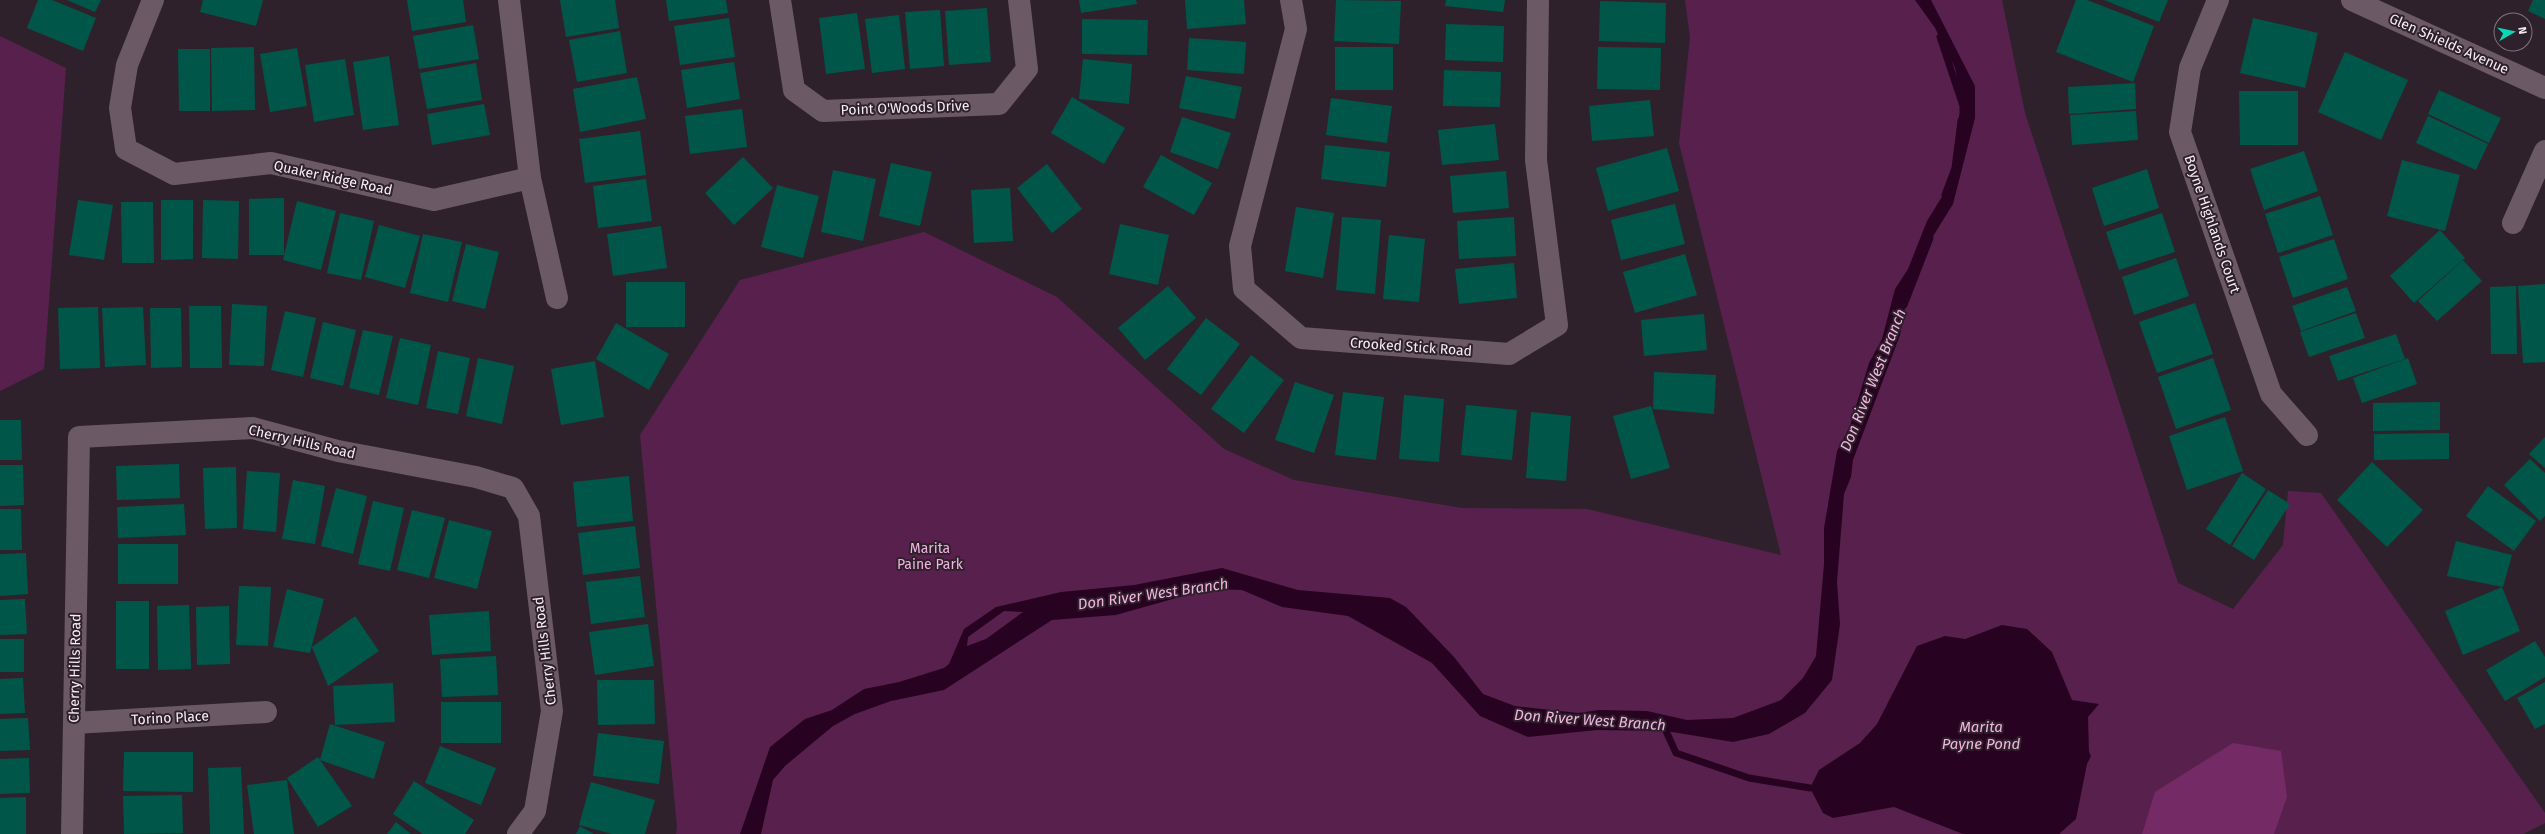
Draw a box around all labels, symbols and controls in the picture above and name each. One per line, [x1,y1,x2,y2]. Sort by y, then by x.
street label: Glen Shields Avenue [2387,10,2511,78]
north arrow [2493,12,2533,52]
text: N [2515,26,2529,35]
street label: Point O'Woods Drive [840,97,970,119]
street label: Boyne Highlands Court [2180,153,2244,296]
street label: Quaker Ridge Road [272,157,394,199]
water label: Don River West Branch [1836,306,1910,454]
street label: Crooked Stick Road [1349,334,1473,360]
street label: Cherry Hills Road [247,421,357,463]
park label: Marita Paine Park [897,540,964,573]
water label: Don River West Branch [1077,575,1229,613]
street label: Cherry Hills Road [530,596,560,706]
street label: Cherry Hills Road [66,613,84,723]
water label: Don River West Branch [1514,706,1666,734]
street label: Torino Place [131,707,209,729]
water label: Marita Payne Pond [1942,718,2020,753]

